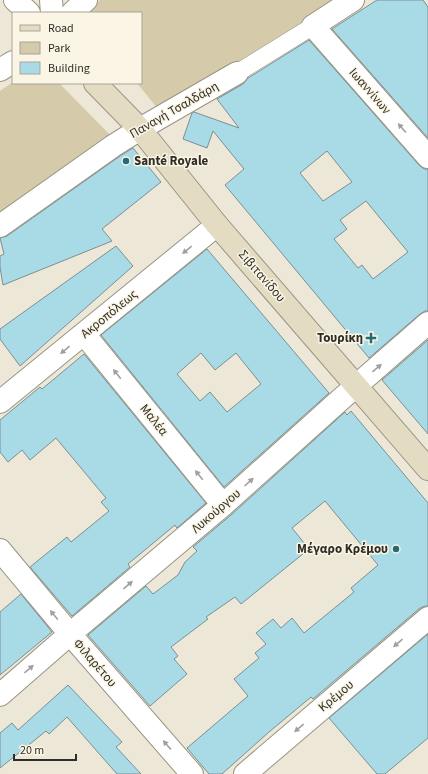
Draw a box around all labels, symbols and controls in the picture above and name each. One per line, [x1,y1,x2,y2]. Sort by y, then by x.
legend [12,12,142,84]
text: Road [48,20,74,37]
text: Park [48,40,70,57]
text: Building [48,60,90,77]
street label: Ιωαννίνων [345,64,395,118]
street label: Παναγή Τσαλδάρη [126,77,222,143]
one-way arrow [398,122,407,133]
place label: Santé Royale [134,152,209,170]
marker: Santé Royale [121,156,131,166]
one-way arrow [182,245,193,254]
street label: Σιβιτανίδου [234,246,290,306]
street label: Ακροπόλεως [77,285,142,343]
place label: Τουρίκη [317,329,363,347]
marker: Τουρίκη [366,333,376,343]
one-way arrow [59,345,70,354]
one-way arrow [372,363,382,373]
one-way arrow [112,369,121,380]
street label: Μαλέα [136,400,173,440]
one-way arrow [194,469,203,480]
one-way arrow [243,478,254,487]
street label: Λυκούργου [188,485,244,537]
place label: Μέγαρο Κρέμου [297,540,388,558]
marker: Μέγαρο Κρέμου [391,544,401,554]
one-way arrow [123,581,134,590]
one-way arrow [49,609,58,620]
street label: Φιλαρέτου [69,635,121,691]
one-way arrow [393,639,404,648]
one-way arrow [24,665,35,674]
street label: Κρέμου [314,676,358,716]
one-way arrow [294,723,305,732]
scale bar [14,736,76,762]
one-way arrow [162,739,171,750]
text: 20 m [20,742,44,759]

